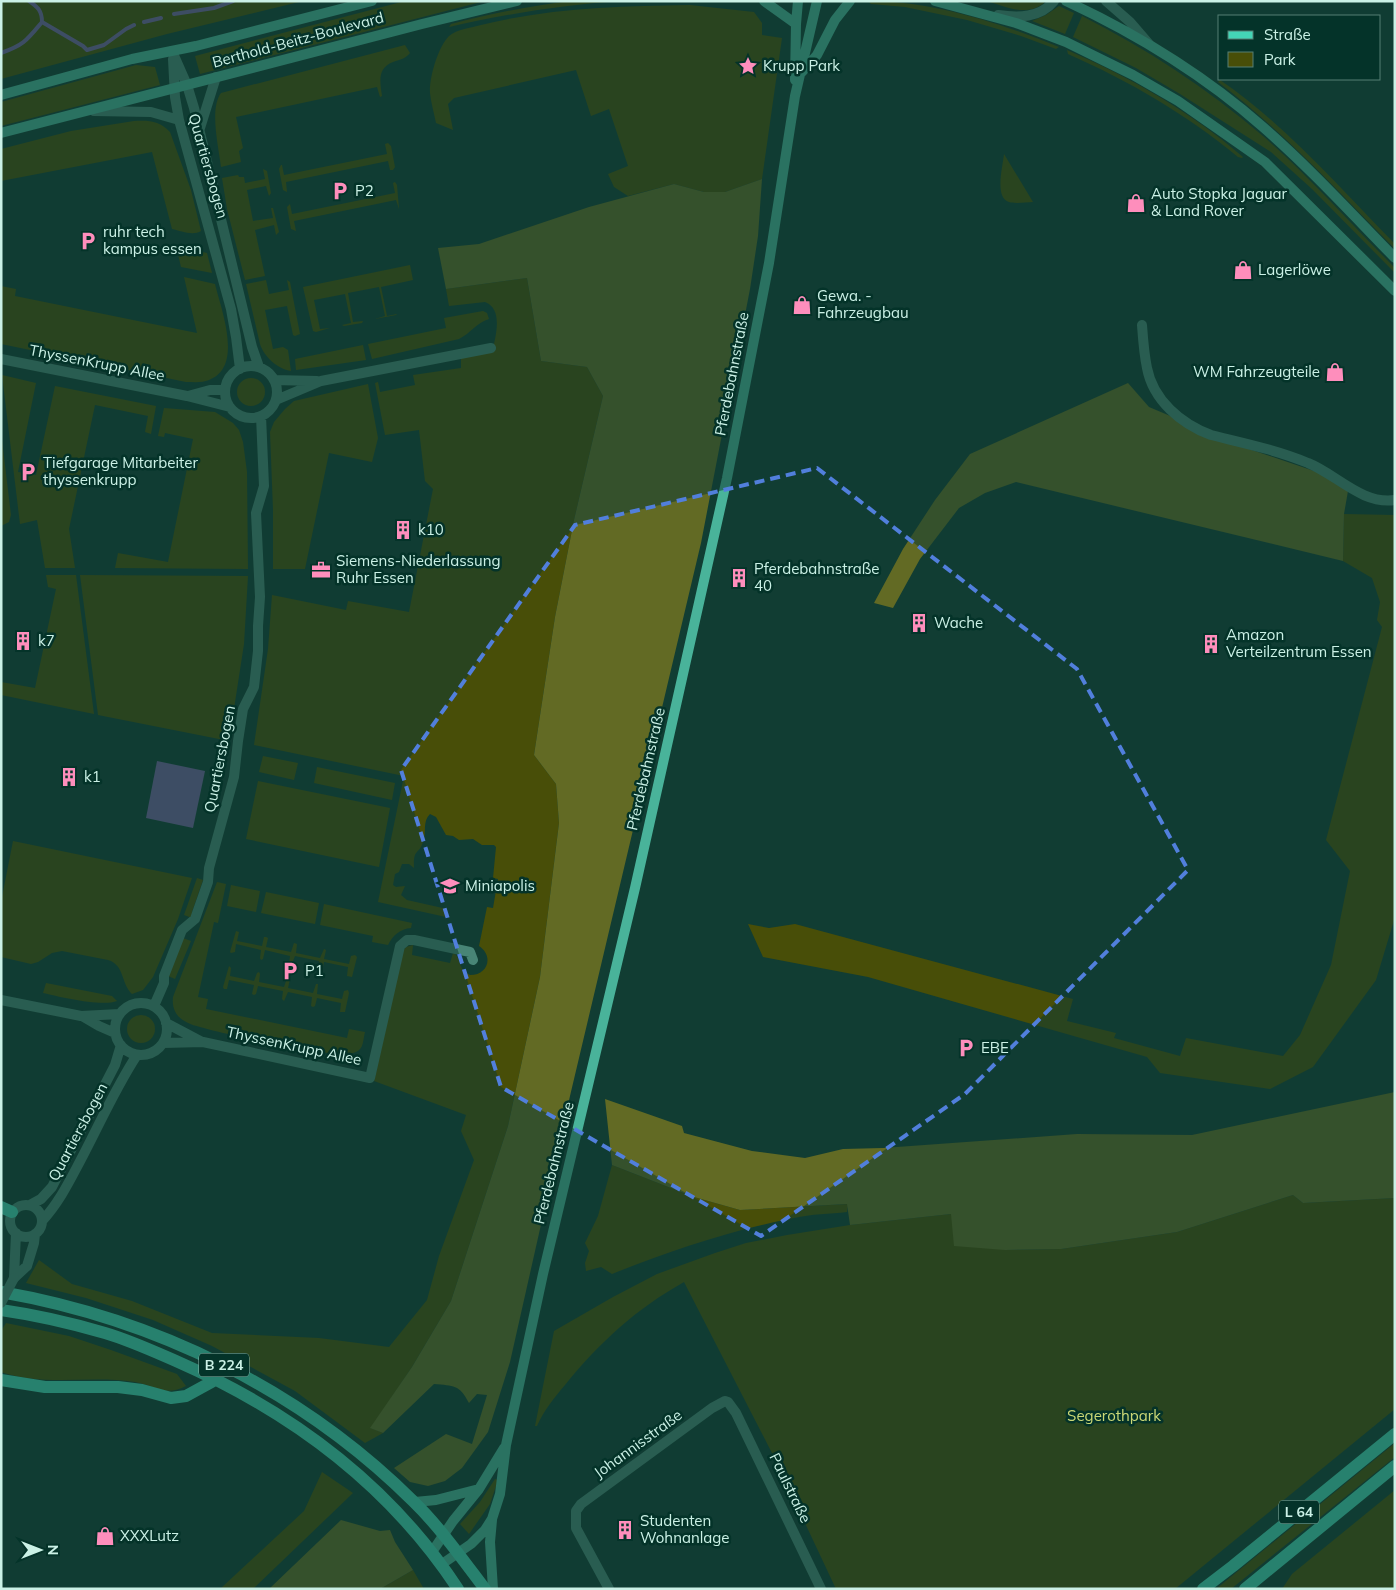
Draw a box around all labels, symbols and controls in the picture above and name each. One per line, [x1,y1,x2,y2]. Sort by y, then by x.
street label: Berthold-Beitz-Boulevard [210,7,386,72]
legend [1218,15,1381,80]
text: Straße [1264,25,1311,44]
text: Park [1264,50,1296,69]
place icon: Krupp Park [737,55,759,77]
place label: Krupp Park [763,56,840,75]
street label: Quartiersbogen [184,111,233,221]
parking icon: P2 [329,180,351,202]
place label: P2 [355,181,374,200]
place label: Auto Stopka Jaguar & Land Rover [1151,184,1288,220]
shop icon: Auto Stopka Jaguar & Land Rover [1125,192,1147,214]
place label: ruhr tech kampus essen [103,222,202,258]
parking icon: ruhr tech kampus essen [77,230,99,252]
shop icon: Lagerlöwe [1232,259,1254,281]
place label: Lagerlöwe [1258,260,1331,279]
place label: Gewa. - Fahrzeugbau [817,286,909,322]
shop icon: Gewa. - Fahrzeugbau [791,294,813,316]
street label: Pferdebahnstraße [710,310,753,437]
street label: ThyssenKrupp Allee [28,340,166,385]
shop icon: WM Fahrzeugteile [1324,361,1346,383]
place label: WM Fahrzeugteile [1193,362,1320,381]
place label: Tiefgarage Mitarbeiter thyssenkrupp [43,453,198,489]
parking icon: Tiefgarage Mitarbeiter thyssenkrupp [17,461,39,483]
building icon: k10 [392,519,414,541]
place label: k10 [418,520,444,539]
place label: Siemens-Niederlassung Ruhr Essen [336,551,501,587]
office icon: Siemens-Niederlassung Ruhr Essen [310,559,332,581]
place label: Pferdebahnstraße 40 [754,559,880,595]
building icon: Pferdebahnstraße 40 [728,567,750,589]
building icon: Wache [908,612,930,634]
place label: Wache [934,613,983,632]
place label: Amazon Verteilzentrum Essen [1226,625,1372,661]
building icon: k7 [12,630,34,652]
place label: k7 [38,631,55,650]
building icon: Amazon Verteilzentrum Essen [1200,633,1222,655]
street label: Quartiersbogen [200,704,239,814]
street label: Pferdebahnstraße [622,706,669,832]
building icon: k1 [58,766,80,788]
place label: k1 [84,767,101,786]
school or university icon: Miniapolis [439,875,461,897]
place label: Miniapolis [465,876,535,895]
parking icon: P1 [279,960,301,982]
place label: P1 [305,961,324,980]
street label: ThyssenKrupp Allee [225,1022,363,1069]
parking icon: EBE [955,1037,977,1059]
place label: EBE [981,1038,1009,1057]
street label: Quartiersbogen [44,1079,111,1184]
street label: Pferdebahnstraße [529,1100,578,1226]
road number: B 224 [199,1354,249,1376]
street label: Johannisstraße [590,1405,686,1482]
park label: Segerothpark [1067,1406,1161,1425]
street label: Paulstraße [765,1450,815,1526]
road number: L 64 [1279,1500,1319,1524]
place label: Studenten Wohnanlage [640,1511,730,1547]
building icon: Studenten Wohnanlage [614,1519,636,1541]
north arrow [15,1525,65,1575]
shop icon: XXXLutz [94,1525,116,1547]
place label: XXXLutz [120,1526,179,1545]
text: N [44,1545,62,1555]

